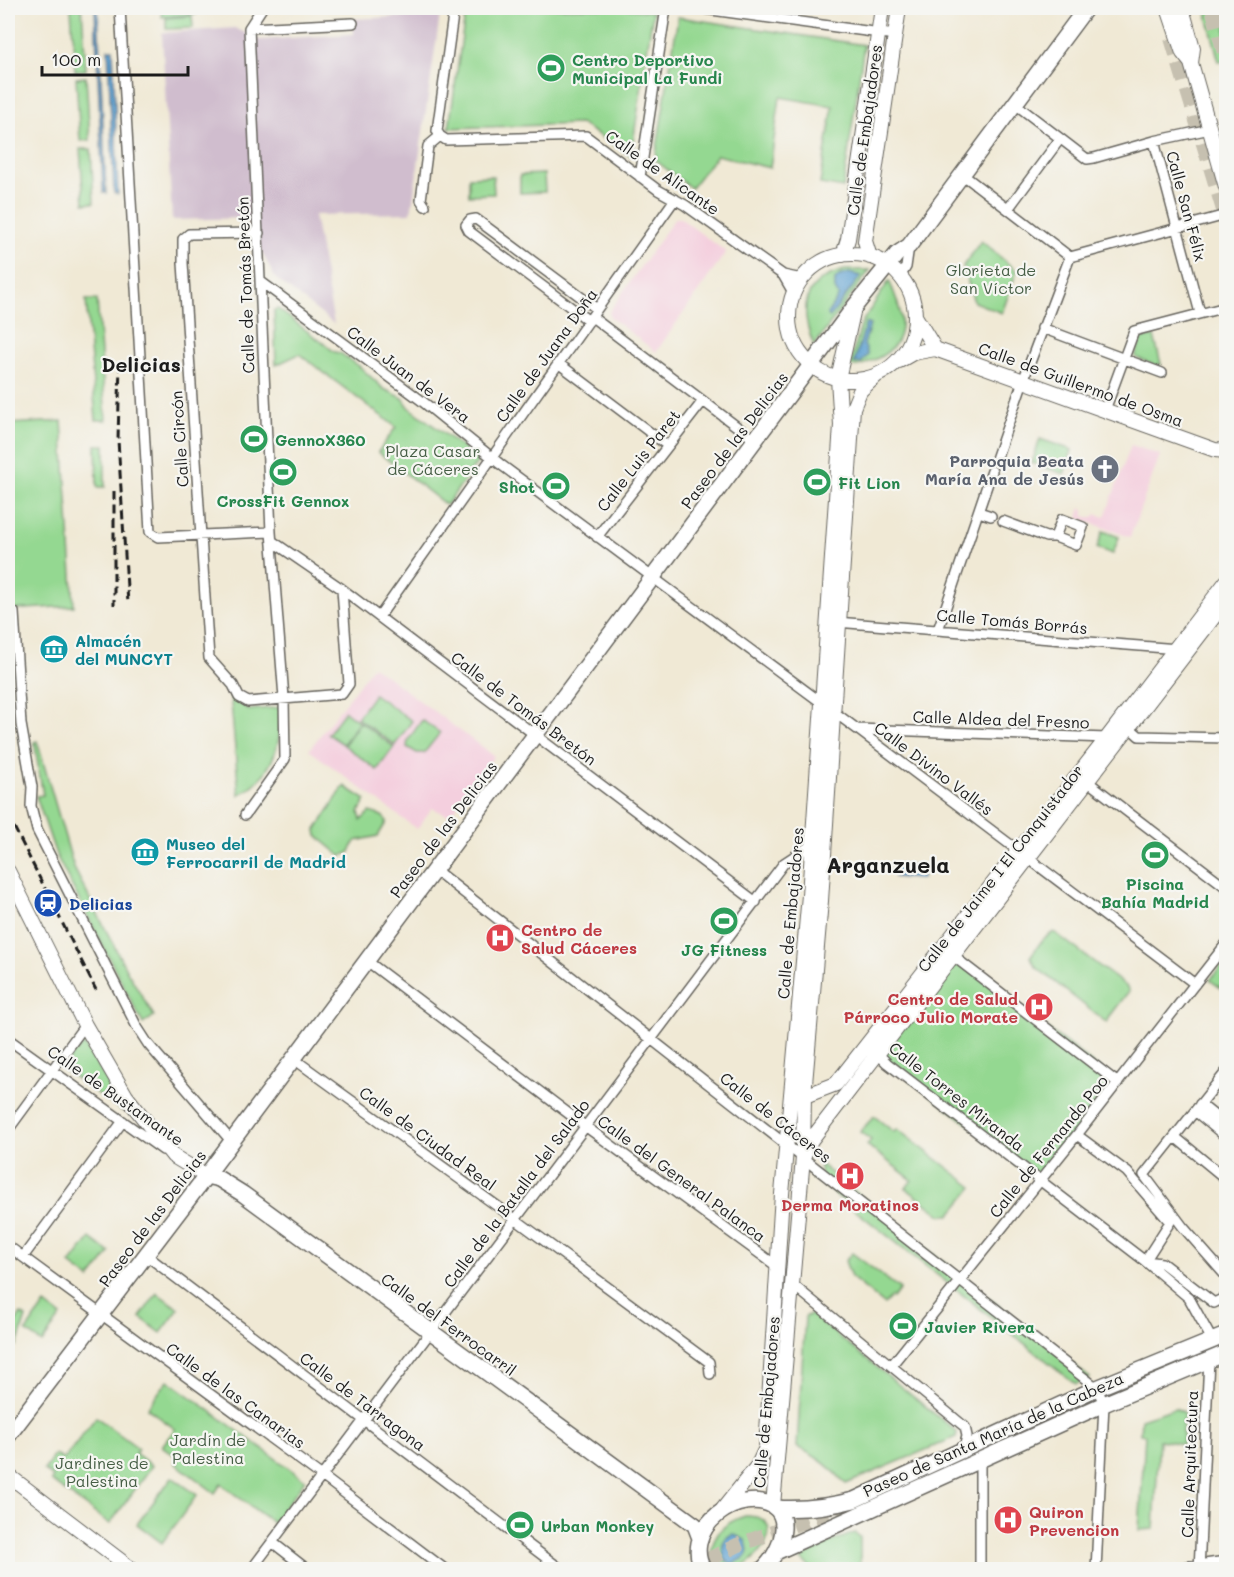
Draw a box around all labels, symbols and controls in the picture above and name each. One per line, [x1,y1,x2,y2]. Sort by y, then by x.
scale bar [42,39,188,77]
street label: Calle de Embajadores [842,43,886,217]
text: 100 m [51,47,101,71]
place label: Centro Deportivo Municipal La Fundi [572,49,723,88]
sports icon: Centro Deportivo Municipal La Fundi [535,52,567,84]
street label: Calle de Alicante [602,125,724,219]
street label: Calle San Félix [1162,149,1212,263]
street label: Calle de Tomás Bretón [231,196,259,374]
park label: Glorieta de San Víctor [946,259,1036,298]
street label: Calle de Juana Doña [490,284,602,426]
street label: Calle Juan de Vera [343,321,475,427]
street label: Calle de Guillermo de Osma [976,337,1186,431]
district label: Delicias [101,351,181,377]
street label: Paseo de las Delicias [676,367,792,513]
street label: Calle Circón [165,390,193,488]
street label: Calle Luis Paret [592,405,684,515]
sports icon: GennoX360 [238,423,270,455]
place label: GennoX360 [275,429,365,450]
park label: Plaza Casar de Cáceres [386,440,480,479]
place label: Parroquia Beata María Ana de Jesús [925,450,1084,489]
church icon: Parroquia Beata María Ana de Jesús [1089,453,1121,485]
sports icon: CrossFit Gennox [267,456,299,488]
sports icon: Fit Lion [801,466,833,498]
sports icon: Shot [540,470,572,502]
place label: Fit Lion [838,472,900,493]
place label: Shot [499,476,535,497]
place label: CrossFit Gennox [217,490,349,511]
street label: Calle Tomás Borrás [936,604,1088,638]
place label: Almacén del MUNCYT [75,630,173,669]
museum icon: Almacén del MUNCYT [38,633,70,665]
street label: Calle de Tomás Bretón [447,646,601,770]
street label: Calle Aldea del Fresno [912,705,1090,733]
street label: Calle Divino Vallés [870,716,998,820]
street label: Paseo de las Delicias [385,756,501,902]
street label: Calle de Jaime I El Conquistador [912,760,1088,976]
street label: Calle de Embajadores [772,826,808,1000]
place label: Museo del Ferrocarril de Madrid [166,833,346,872]
museum icon: Museo del Ferrocarril de Madrid [129,836,161,868]
sports icon: Piscina Bahía Madrid [1139,839,1171,871]
district label: Arganzuela [826,850,950,879]
place label: Piscina Bahía Madrid [1101,873,1209,912]
station icon: Delicias [32,887,64,919]
place label: Delicias [69,893,133,914]
sports icon: JG Fitness [708,905,740,937]
place label: Centro de Salud Cáceres [521,919,637,958]
hospital icon: Centro de Salud Cáceres [484,922,516,954]
place label: JG Fitness [681,939,767,960]
place label: Centro de Salud Párroco Julio Morate [843,988,1018,1027]
hospital icon: Centro de Salud Párroco Julio Morate [1023,991,1055,1023]
street label: Calle Torres Miranda [885,1037,1029,1155]
street label: Calle de Bustamante [44,1040,188,1150]
street label: Calle de Cáceres [716,1067,836,1167]
street label: Calle de Fernando Poo [984,1070,1112,1222]
street label: Calle de Ciudad Real [355,1081,501,1195]
street label: Calle de la Batalla del Salado [438,1095,594,1291]
street label: Calle del General Palanca [594,1110,770,1246]
street label: Paseo de las Delicias [94,1145,210,1291]
hospital icon: Derma Moratinos [834,1160,866,1192]
place label: Derma Moratinos [781,1194,919,1215]
street label: Calle del Ferrocarril [377,1268,521,1380]
sports icon: Javier Rivera [887,1310,919,1342]
street label: Calle de Embajadores [748,1315,784,1489]
place label: Javier Rivera [924,1316,1035,1337]
street label: Calle de las Canarias [162,1337,310,1453]
street label: Calle de Tarragona [296,1347,430,1455]
street label: Paseo de Santa María de la Cabeza [860,1367,1126,1501]
street label: Calle Arquitectura [1176,1390,1202,1538]
park label: Jardín de Palestina [170,1429,246,1468]
park label: Jardines de Palestina [55,1452,149,1491]
place label: Quiron Prevencion [1029,1501,1119,1540]
hospital icon: Quiron Prevencion [992,1504,1024,1536]
sports icon: Urban Monkey [504,1509,536,1541]
place label: Urban Monkey [541,1515,655,1536]

